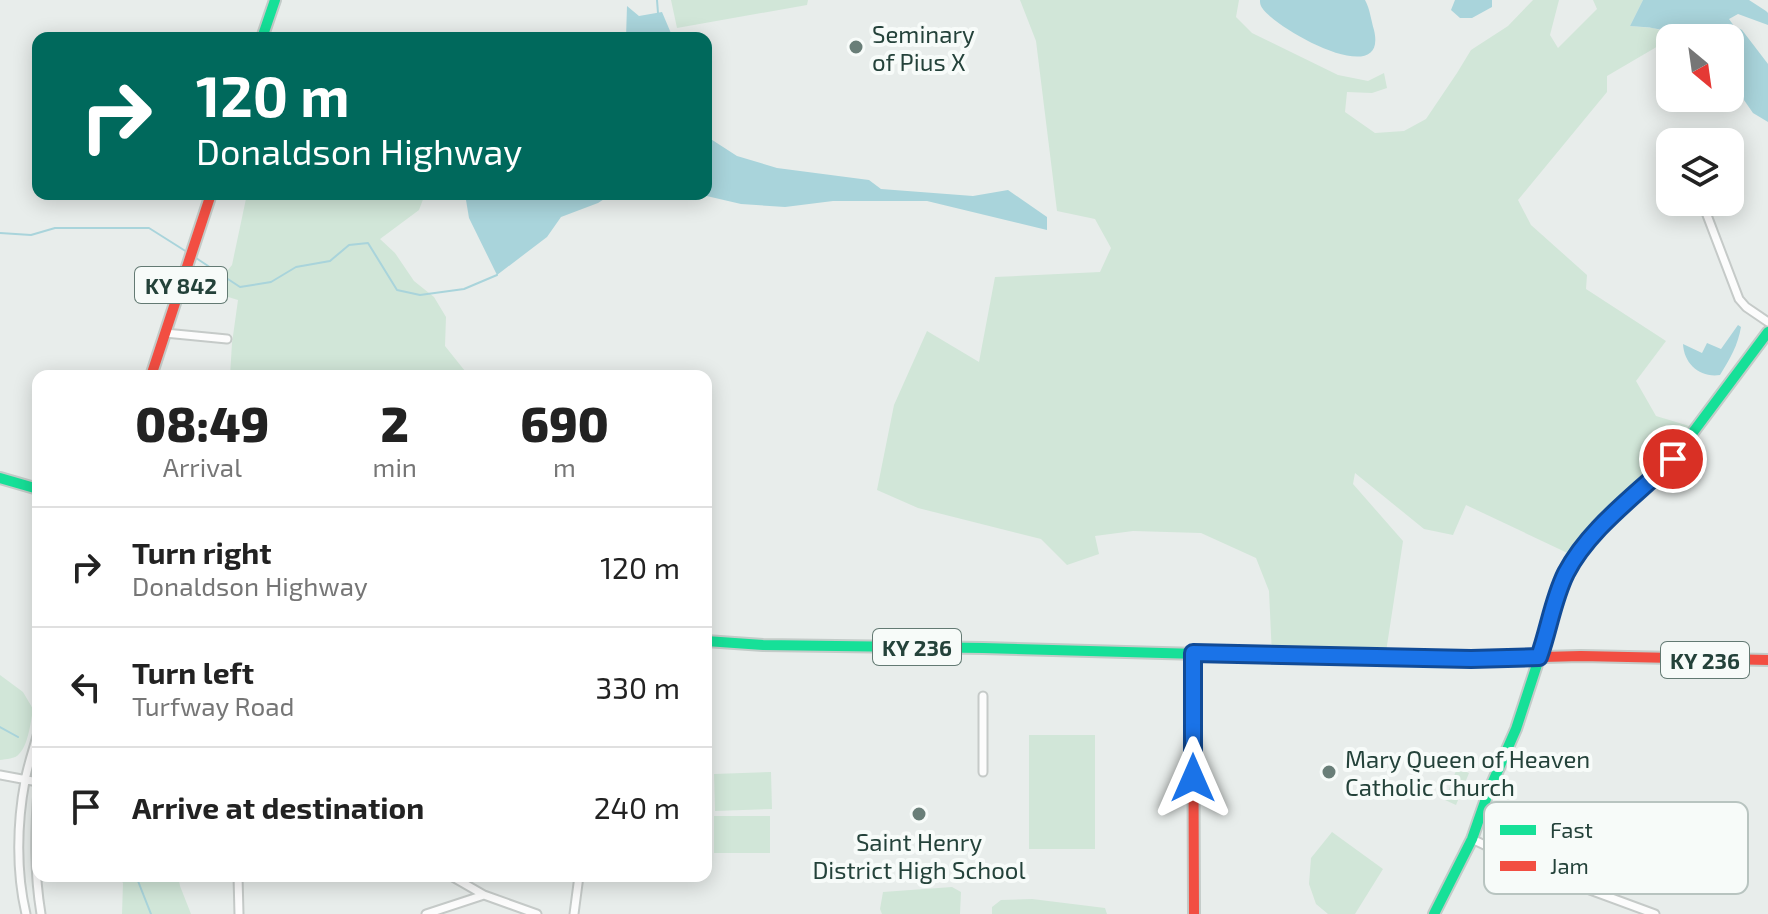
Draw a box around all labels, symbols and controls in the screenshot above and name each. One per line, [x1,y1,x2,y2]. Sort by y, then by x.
place label: Seminary of Pius X [872,19,975,76]
north arrow [1656,24,1744,112]
map controls [1656,24,1744,216]
marker: Seminary of Pius X [847,38,865,56]
text: 120 m [196,61,350,128]
icon: right [64,64,168,168]
button: layers [1656,128,1744,216]
text: Donaldson Highway [196,129,522,172]
road number: KY 842 [135,267,227,303]
text: 08:49 [135,394,269,452]
text: 2 [381,394,409,452]
text: 690 [520,394,609,452]
pin [1639,425,1707,493]
icon: arrive [1651,437,1695,481]
text: Arrival [163,451,242,482]
text: min [373,451,417,482]
text: m [553,451,576,482]
text: Turn right [132,534,272,570]
icon: right [64,545,108,589]
text: 120 m [600,549,680,585]
text: Donaldson Highway [132,570,368,601]
road number: KY 236 [873,629,961,665]
road number: KY 236 [1661,642,1749,678]
text: Turn left [132,654,254,690]
icon: left [64,665,108,709]
text: 330 m [596,669,680,705]
text: Turfway Road [132,690,294,721]
position arrow [1151,736,1235,820]
place label: Mary Queen of Heaven Catholic Church [1345,744,1590,801]
marker: Mary Queen of Heaven Catholic Church [1320,763,1338,781]
icon: arrive [64,785,108,829]
text: Arrive at destination [132,789,424,825]
text: 240 m [594,789,680,825]
legend [1484,802,1748,894]
marker: Saint Henry District High School [910,805,928,823]
text: Fast [1550,816,1593,842]
place label: Saint Henry District High School [812,827,1026,884]
text: Jam [1550,852,1589,878]

